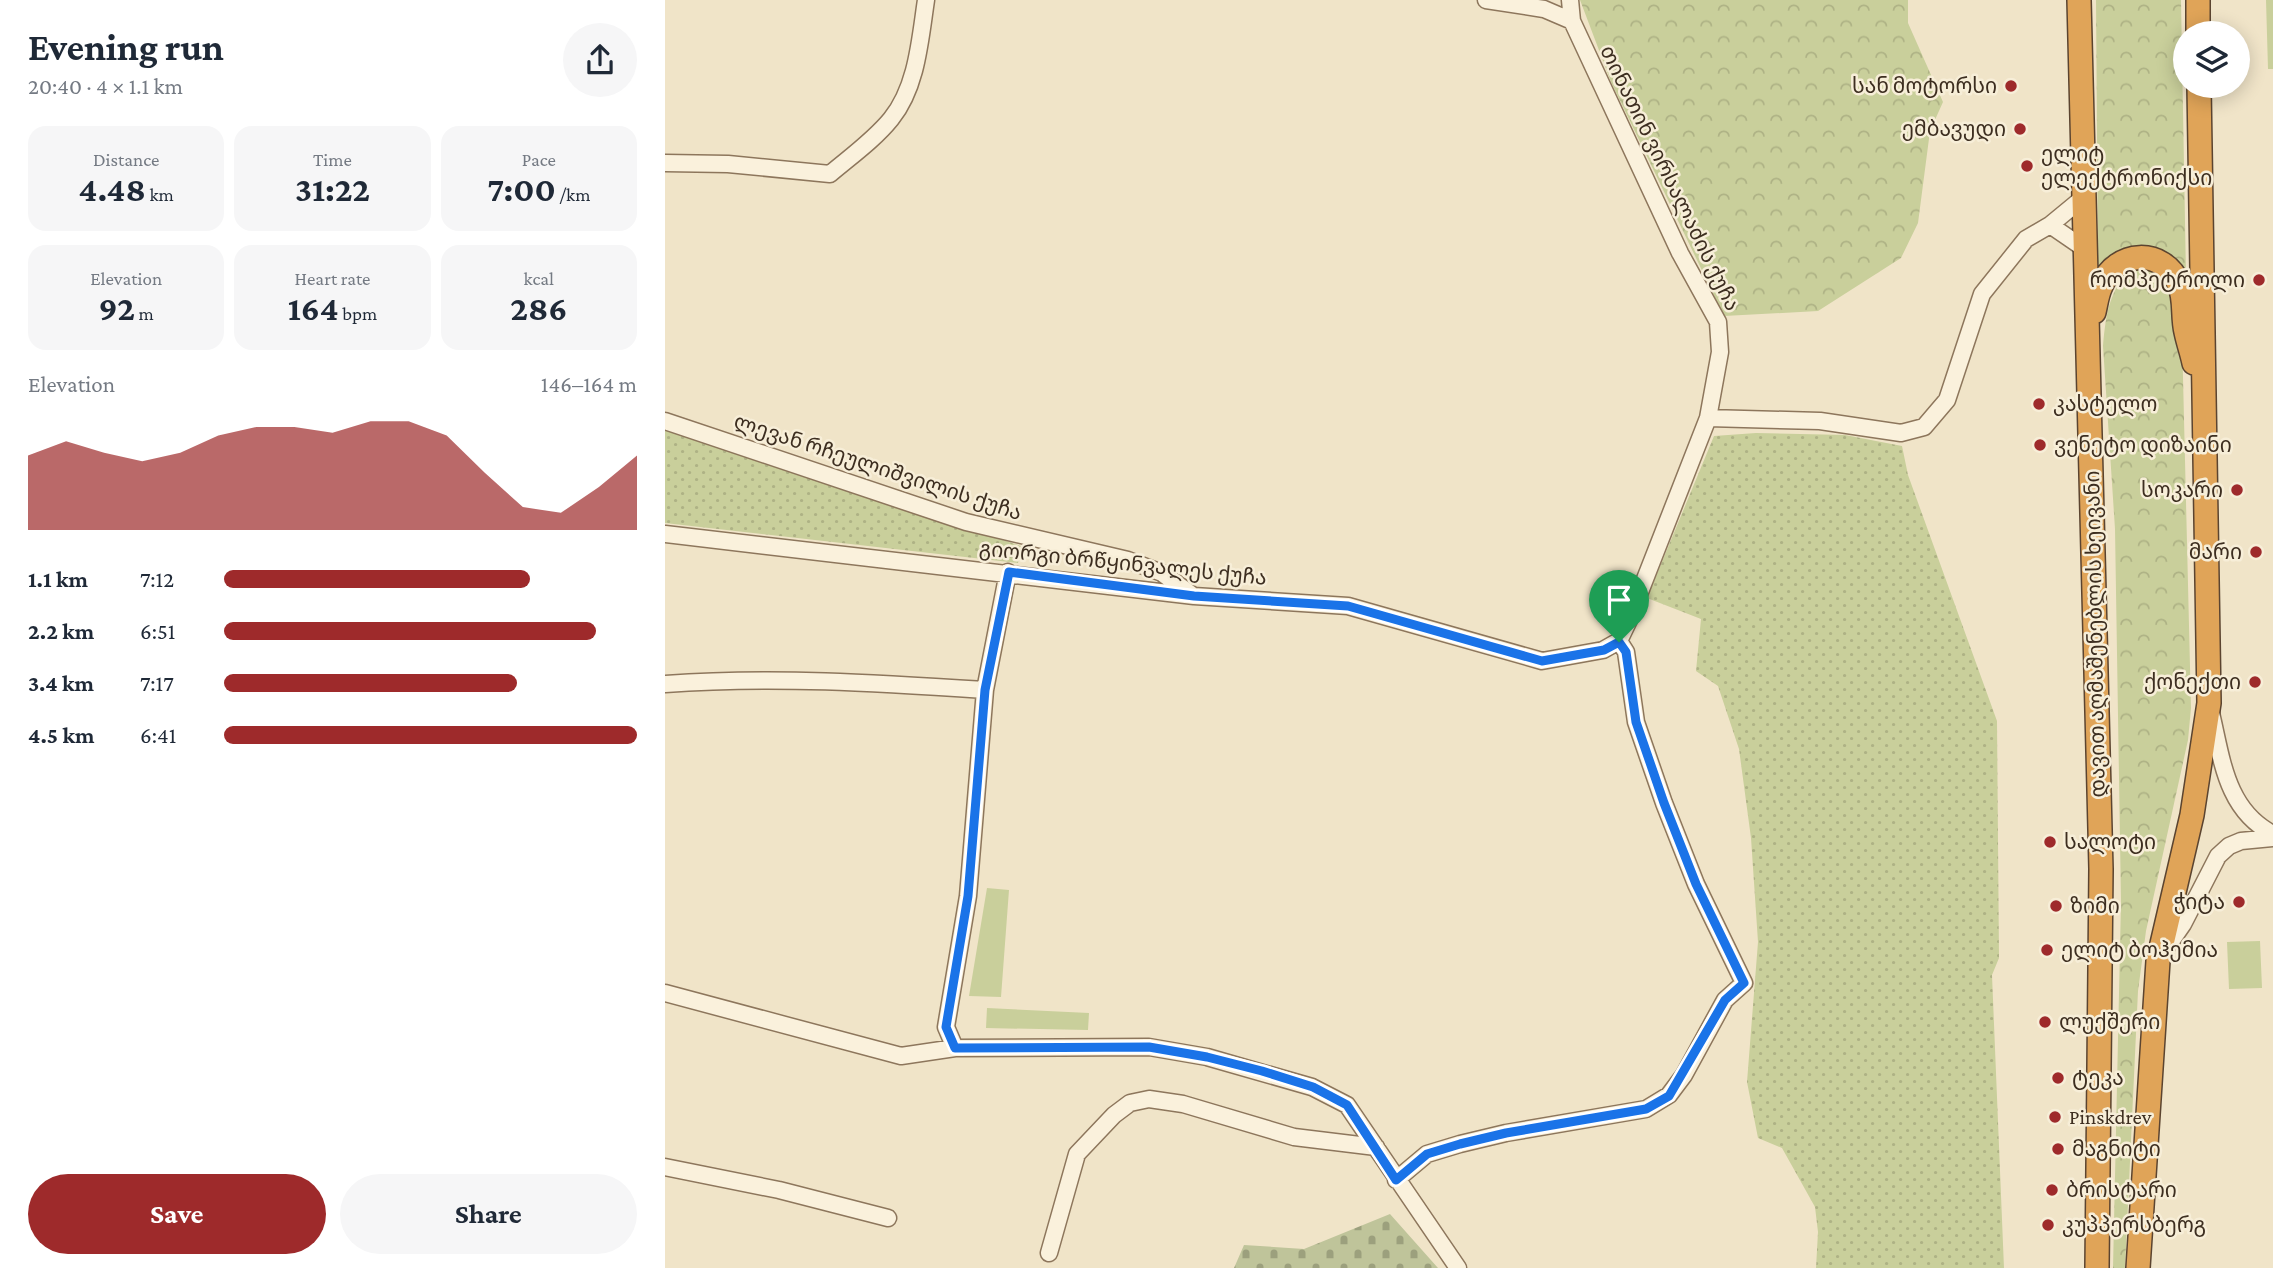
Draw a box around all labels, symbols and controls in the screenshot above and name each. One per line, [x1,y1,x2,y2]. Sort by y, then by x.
map controls [2173,21,2250,98]
button: layers [2173,21,2250,98]
button: share [563,23,637,97]
text: Evening run [28,26,224,68]
street label: თინათინ ვირსალაძის ქუჩა [1594,42,1745,315]
text: 20:40 · 4 × 1.1 km [28,73,183,99]
place label: სან მოტორსი [1852,74,1997,98]
marker: სან მოტორსი [2003,78,2019,94]
place label: ემბავუდი [1902,117,2006,142]
marker: ემბავუდი [2012,121,2028,137]
place label: ელიტ ელექტრონიქსი [2041,142,2212,191]
text: Distance [93,149,159,170]
text: Time [313,149,352,170]
text: Pace [522,149,556,170]
marker: ელიტ ელექტრონიქსი [2019,158,2035,174]
text: 4.48 [79,170,146,209]
text: 31:22 [295,170,370,209]
text: 7:00 [487,170,556,209]
text: km [146,184,174,205]
text: /km [556,184,590,205]
text: Elevation [90,268,162,289]
text: Heart rate [295,268,370,289]
text: kcal [524,268,554,289]
place label: რომპეტროლი [2090,268,2245,293]
marker: რომპეტროლი [2251,272,2267,288]
text: 92 [98,289,135,328]
text: 164 [288,289,339,328]
text: 286 [510,289,567,328]
text: m [135,303,154,324]
text: bpm [339,303,377,324]
text: Elevation [28,371,115,397]
text: 146–164 m [541,371,637,397]
place label: კასტელო [2053,392,2157,417]
marker: კასტელო [2031,396,2047,412]
street label: ლევან რჩეულიშვილის ქუჩა [731,409,1025,526]
place label: ვენეტო დიზაინი [2054,433,2232,458]
marker: ვენეტო დიზაინი [2032,437,2048,453]
street label: დავით აღმაშენებლის ხეივანი [2080,470,2111,798]
place label: სოკარი [2141,478,2223,502]
marker: სოკარი [2229,482,2245,498]
street label: გიორგი ბრწყინვალეს ქუჩა [978,536,1268,591]
place label: მარი [2189,540,2242,564]
marker: მარი [2248,544,2264,560]
text: 1.1 km [28,566,88,592]
text: 7:12 [140,566,174,592]
pin [1589,570,1649,642]
icon: arrive [1600,581,1638,619]
text: 2.2 km [28,618,94,644]
text: 6:51 [140,618,175,644]
text: 3.4 km [28,670,94,696]
text: 7:17 [140,670,174,696]
place label: ქონექთი [2144,670,2241,694]
marker: ქონექთი [2247,674,2263,690]
text: 4.5 km [28,722,94,748]
text: 6:41 [140,722,176,748]
place label: სალოტი [2064,830,2156,855]
marker: სალოტი [2042,834,2058,850]
place label: ჭიტა [2173,890,2225,914]
place label: ზიმი [2070,894,2120,918]
marker: ჭიტა [2231,894,2247,910]
marker: ზიმი [2048,898,2064,914]
place label: ელიტ ბოჰემია [2061,938,2218,963]
marker: ელიტ ბოჰემია [2039,942,2055,958]
place label: ლუქშერი [2059,1010,2160,1035]
marker: ლუქშერი [2037,1014,2053,1030]
place label: ტეკა [2072,1066,2124,1090]
marker: ტეკა [2050,1070,2066,1086]
place label: Pinskdrev [2069,1105,2152,1129]
marker: Pinskdrev [2047,1109,2063,1125]
place label: მაგნიტი [2072,1137,2161,1161]
marker: მაგნიტი [2050,1141,2066,1157]
button: Save [28,1174,326,1254]
button: Share [340,1174,637,1254]
place label: ბრისტარი [2066,1178,2177,1202]
marker: ბრისტარი [2044,1182,2060,1198]
place label: კუპპერსბერგ [2062,1213,2206,1237]
marker: კუპპერსბერგ [2040,1217,2056,1233]

